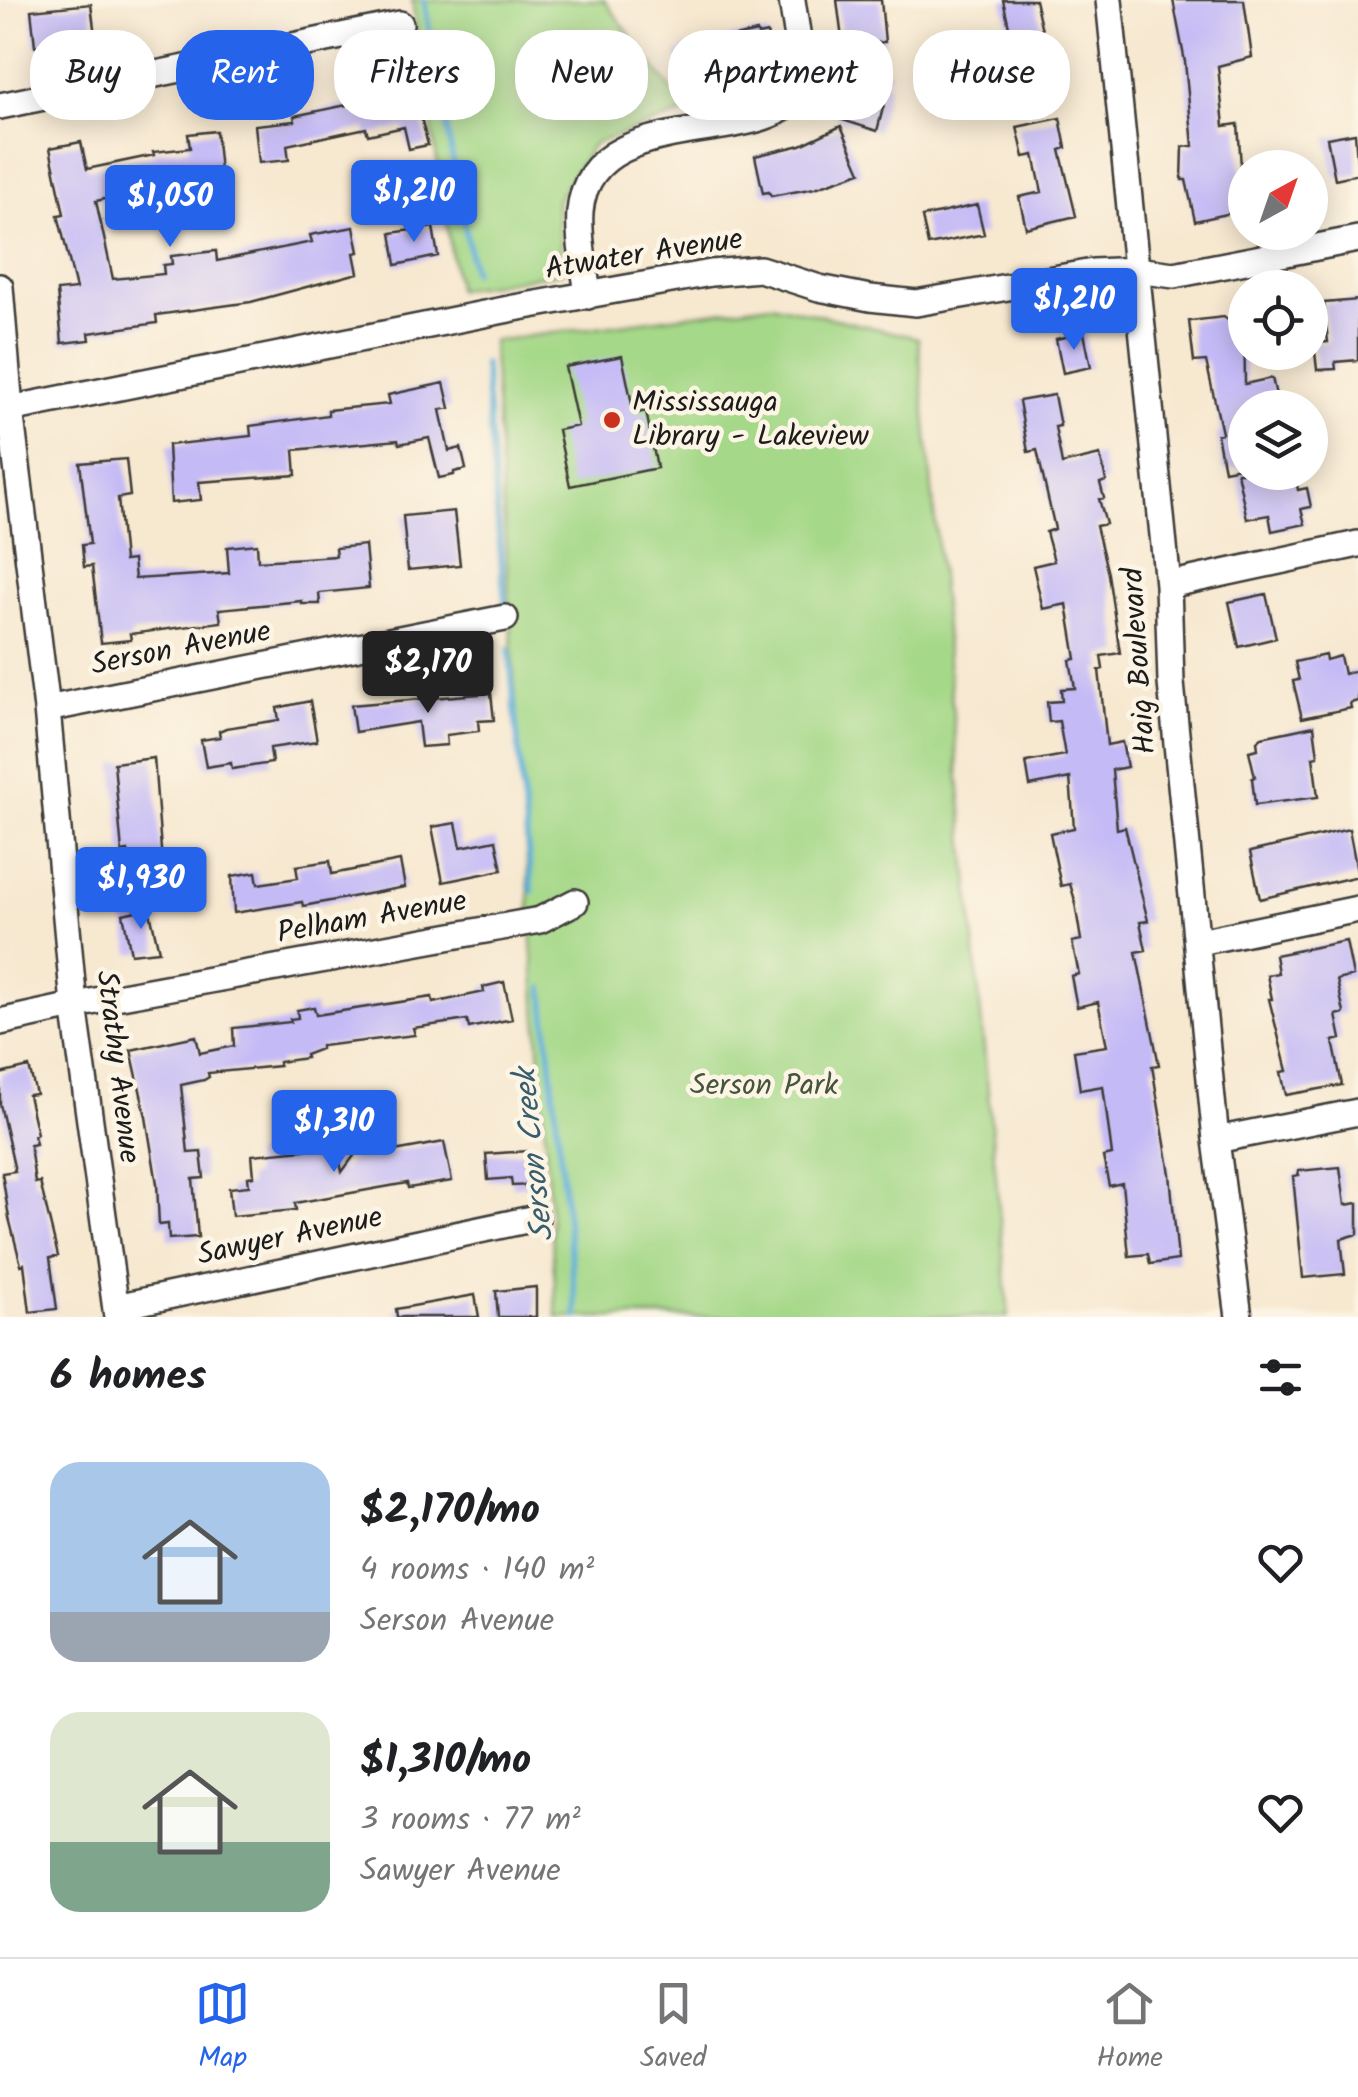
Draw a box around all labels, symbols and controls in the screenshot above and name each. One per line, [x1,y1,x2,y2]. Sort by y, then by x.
chip: Buy [30,30,156,120]
chip: Rent [176,30,314,120]
chip: Filters [334,30,495,120]
chip: New [515,30,648,120]
chip: Apartment [668,30,893,120]
chip: House [913,30,1070,120]
north arrow [1228,150,1328,250]
map controls [1228,150,1328,490]
pin: $1,210 [333,160,495,245]
pin: $1,050 [89,165,251,250]
text: $1,210 [373,167,455,218]
text: $1,050 [127,172,213,223]
street label: Atwater Avenue [542,216,746,294]
pin: $1,210 [993,268,1155,353]
button: locate [1228,270,1328,370]
text: $1,210 [1033,275,1115,326]
place label: Mississauga Library - Lakeview [632,379,869,461]
button: layers [1228,390,1328,490]
marker: Mississauga Library - Lakeview [601,409,623,431]
street label: Haig Boulevard [1109,565,1170,756]
street label: Serson Avenue [87,608,275,690]
pin: $2,170 [347,631,509,716]
text: $2,170 [384,638,472,689]
pin: $1,930 [60,847,222,932]
text: $1,930 [97,854,185,905]
street label: Pelham Avenue [274,878,470,958]
street label: Strathy Avenue [81,968,153,1166]
water label: Serson Creek [500,1062,569,1244]
park label: Serson Park [690,1062,839,1110]
pin: $1,310 [253,1090,415,1175]
text: $1,310 [294,1097,374,1148]
street label: Sawyer Avenue [193,1194,387,1280]
text: 6 homes [50,1344,206,1411]
icon: filters [1253,1350,1308,1405]
text: $2,170/mo [360,1478,540,1545]
icon: home [130,1502,250,1622]
icon: heart [1253,1535,1308,1590]
text: 4 rooms · 140 m² [360,1545,594,1596]
text: Serson Avenue [360,1596,554,1647]
text: $1,310/mo [360,1728,531,1795]
icon: home [130,1752,250,1872]
icon: heart [1253,1785,1308,1840]
text: 3 rooms · 77 m² [360,1795,581,1846]
text: Sawyer Avenue [360,1846,561,1897]
tab: Map [195,1976,250,2081]
tab: Saved [640,1976,707,2081]
tab: Home [1097,1976,1163,2081]

